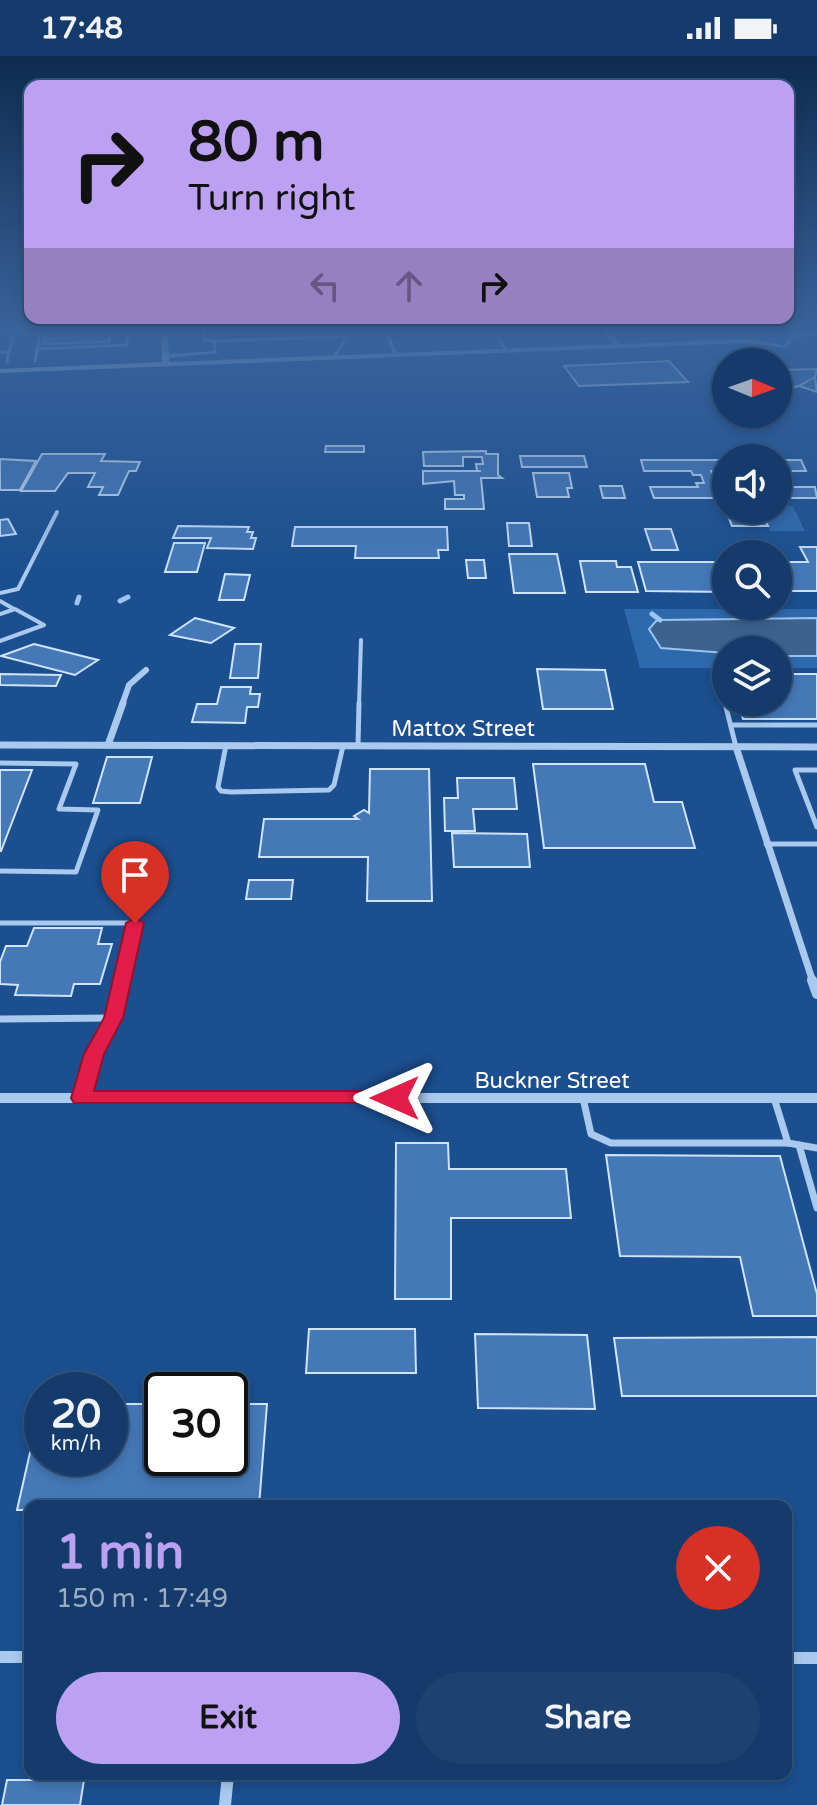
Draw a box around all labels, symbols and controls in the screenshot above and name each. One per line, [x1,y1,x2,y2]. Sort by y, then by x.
text: 17:48 [40,10,123,47]
text: 80 m [188,109,324,176]
icon: right [56,112,160,216]
text: Turn right [188,177,355,220]
icon: left [303,264,347,308]
icon: ahead [387,264,431,308]
icon: right [471,264,515,308]
north arrow [712,348,792,428]
map controls [712,348,792,716]
button: sound [712,444,792,524]
button: search [712,540,792,620]
button: layers [712,636,792,716]
street label: Mattox Street [391,716,535,742]
pin [101,841,169,923]
icon: arrive [113,853,157,897]
position arrow [353,1056,437,1140]
street label: Buckner Street [474,1068,630,1094]
speed limit sign: 30 [144,1372,248,1476]
text: 20 [51,1390,101,1438]
text: km/h [51,1432,101,1456]
text: 1 min [56,1524,184,1582]
button: close [676,1526,760,1610]
text: 150 m · 17:49 [56,1583,228,1614]
button: Exit [56,1672,400,1764]
button: Share [416,1672,760,1764]

